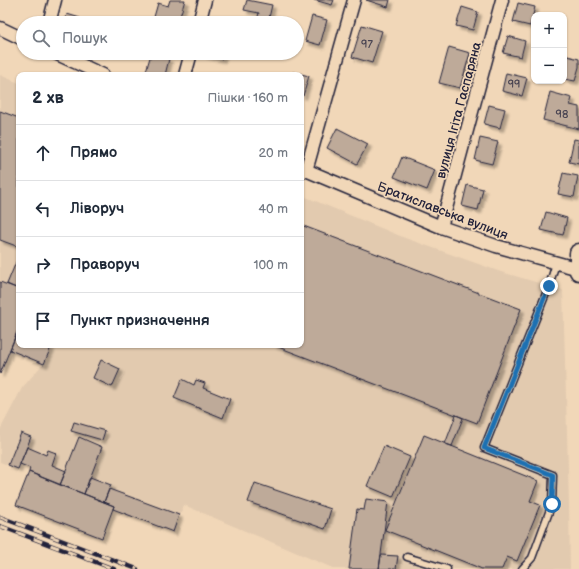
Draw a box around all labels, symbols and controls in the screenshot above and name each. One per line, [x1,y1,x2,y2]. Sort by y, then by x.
map controls [531,12,567,84]
button: + [531,12,567,48]
search box [16,16,304,60]
icon: search [30,27,52,49]
text: Пошук [62,29,108,48]
house number: 97 [361,38,373,51]
street label: вулиця Ігіта Гаспаряна [433,40,485,180]
button: − [531,48,567,84]
house number: 99 [508,78,520,91]
text: 2 хв [32,88,64,108]
text: Пішки · 160 m [208,90,288,106]
house number: 98 [556,108,568,121]
icon: ahead [32,142,54,164]
text: Прямо [70,143,117,162]
text: 20 m [258,145,288,161]
street label: Братиславська вулиця [375,179,510,243]
icon: left [32,198,54,220]
text: Ліворуч [70,199,124,218]
text: 40 m [258,201,288,217]
icon: right [32,254,54,276]
text: Праворуч [70,255,140,274]
text: 100 m [253,257,288,273]
route end [540,277,558,295]
icon: arrive [32,310,54,332]
text: Пункт призначення [70,311,210,330]
route start [543,495,561,513]

